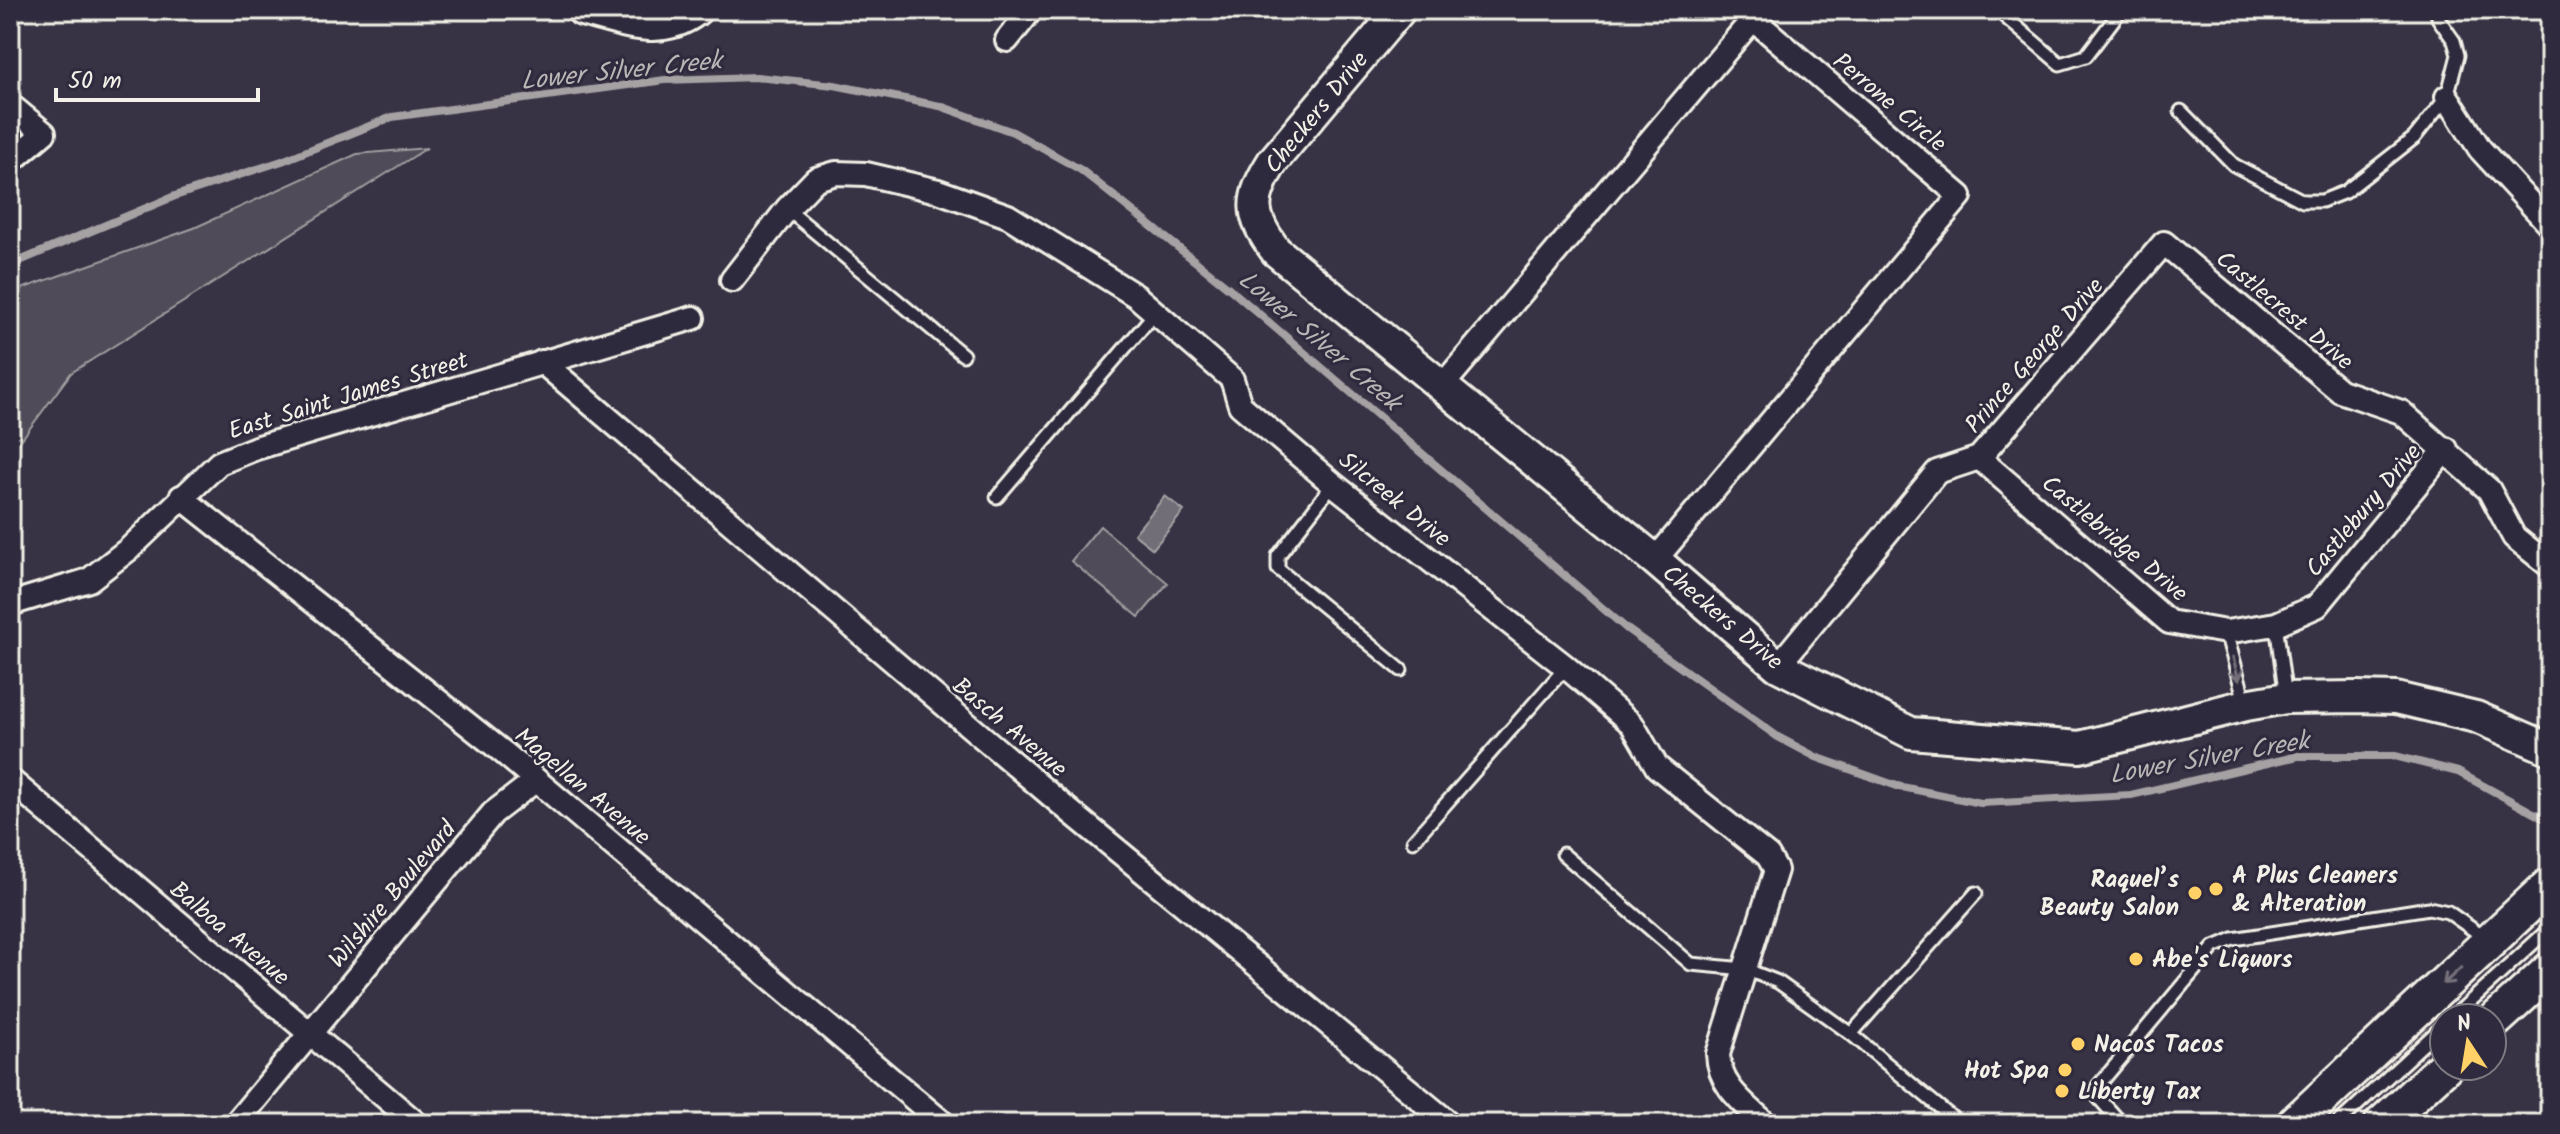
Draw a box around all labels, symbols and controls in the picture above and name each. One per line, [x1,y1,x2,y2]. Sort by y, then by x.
water label: Lower Silver Creek [519,40,728,103]
street label: Checkers Drive [1255,43,1379,183]
street label: Perrone Circle [1823,43,1955,163]
scale bar [56,52,258,102]
text: 50 m [68,62,122,101]
street label: Castlecrest Drive [2206,241,2362,381]
water label: Lower Silver Creek [1228,261,1413,425]
street label: Prince George Drive [1956,269,2115,443]
street label: East Saint James Street [224,341,474,451]
street label: Castlebury Drive [2296,435,2432,587]
street label: Silcreek Drive [1329,442,1459,558]
street label: Castlebridge Drive [2032,466,2196,613]
street label: Checkers Drive [1653,555,1792,681]
one-way arrow [2229,655,2244,681]
street label: Basch Avenue [943,668,1076,788]
street label: Magellan Avenue [505,718,659,856]
water label: Lower Silver Creek [2106,720,2316,797]
street label: Wilshire Boulevard [319,811,468,978]
place label: A Plus Cleaners & Alteration [2232,857,2398,924]
place label: Raquel’s Beauty Salon [2040,861,2179,928]
street label: Balboa Avenue [160,872,298,997]
marker: A Plus Cleaners & Alteration [2207,880,2225,898]
marker: Raquel’s Beauty Salon [2186,884,2204,902]
place label: Abe's Liquors [2152,941,2292,980]
marker: Abe's Liquors [2127,950,2145,968]
one-way arrow [2442,967,2462,986]
north arrow [2428,1002,2508,1082]
text: N [2454,1006,2475,1043]
place label: Nacos Tacos [2094,1026,2224,1065]
marker: Nacos Tacos [2069,1035,2087,1053]
place label: Hot Spa [1964,1052,2049,1091]
marker: Hot Spa [2056,1061,2074,1079]
place label: Liberty Tax [2078,1073,2201,1112]
marker: Liberty Tax [2053,1082,2071,1100]

